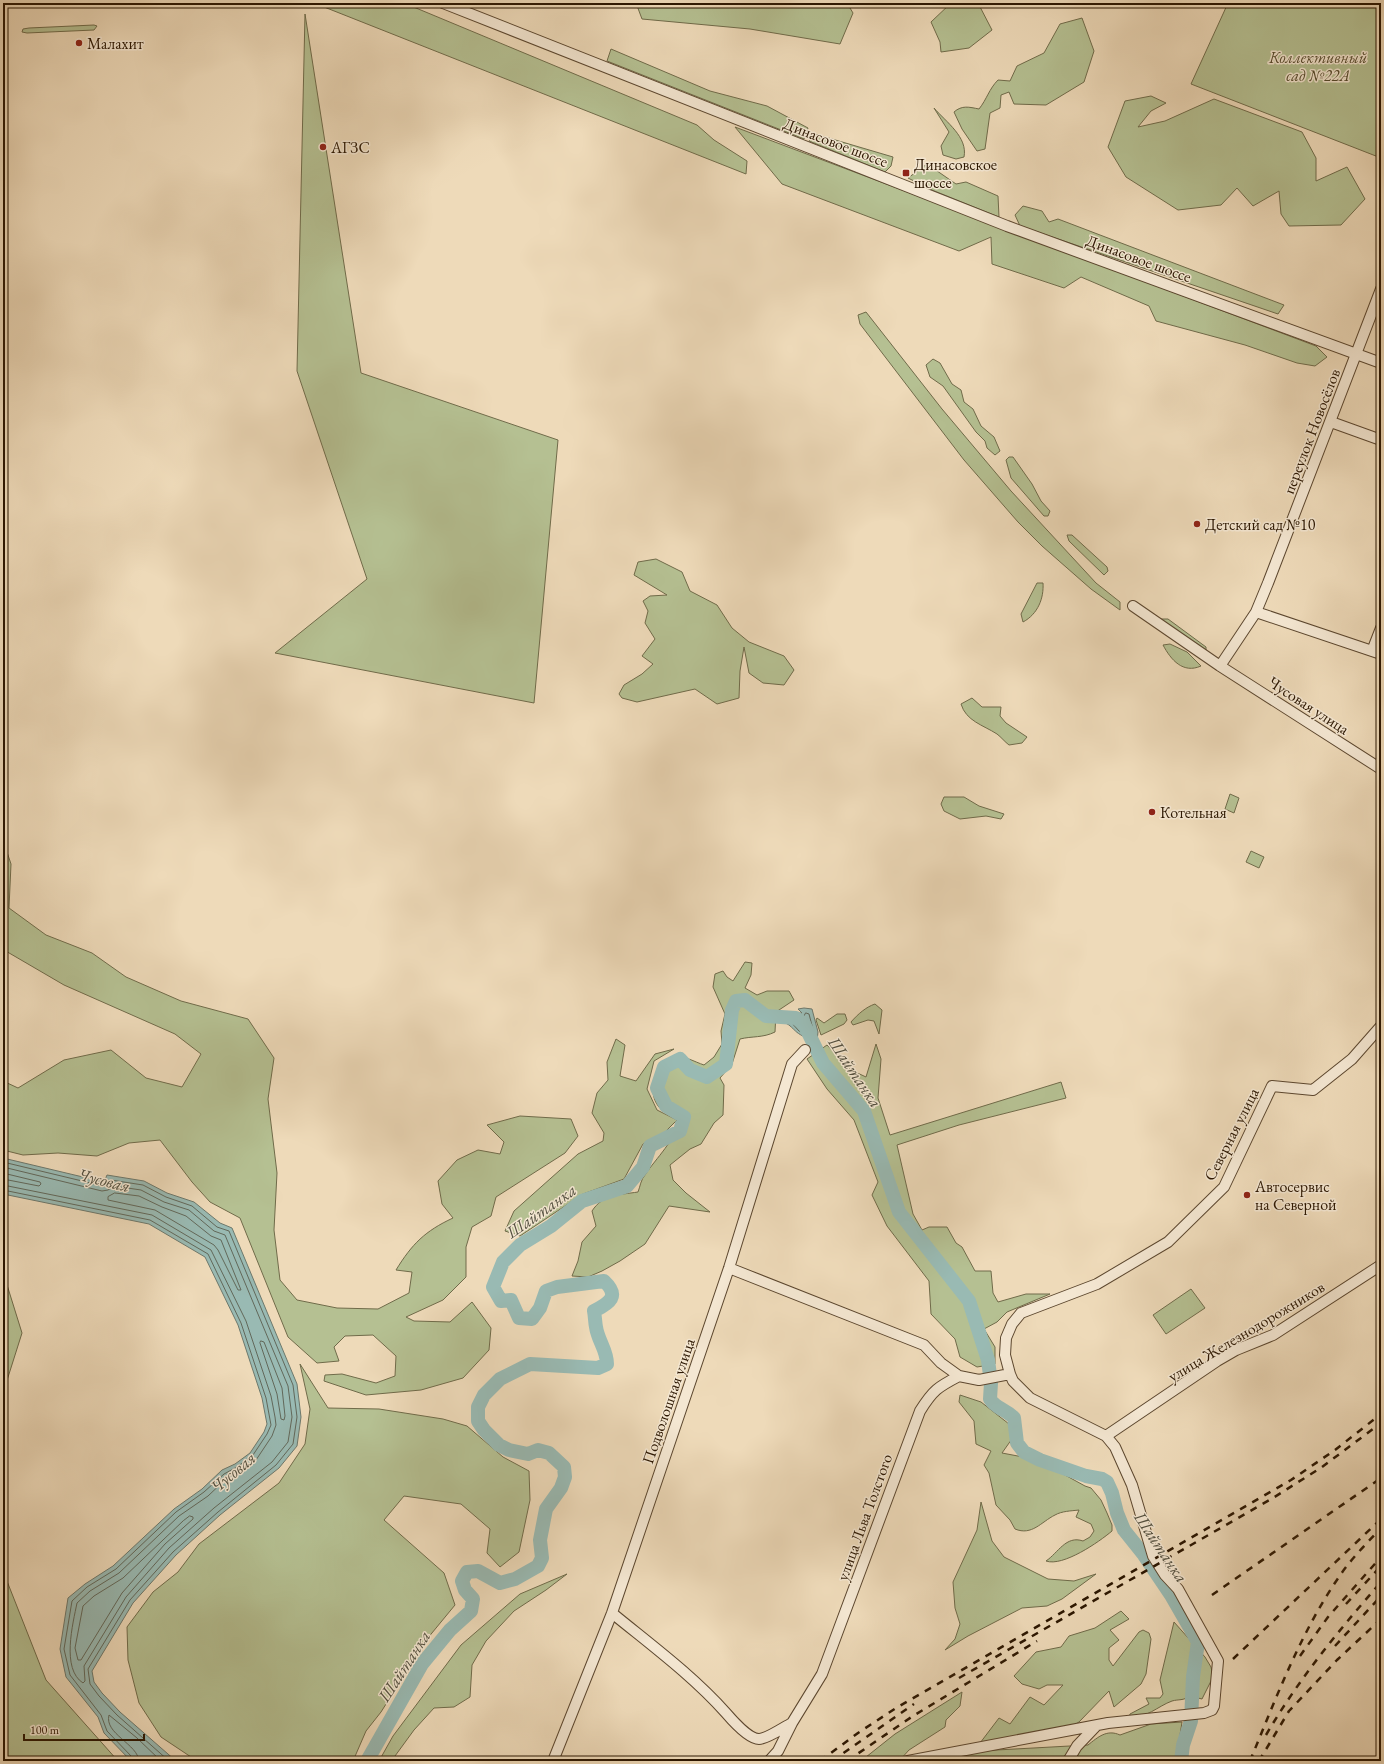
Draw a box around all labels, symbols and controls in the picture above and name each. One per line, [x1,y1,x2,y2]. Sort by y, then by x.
place label: Малахит [87,33,144,54]
marker: Малахит [74,38,84,48]
park label: Коллективный сад №22А [1268,47,1367,86]
street label: Динасовое шоссе [781,113,891,172]
place label: АГЗС [330,137,370,158]
marker: АГЗС [318,142,328,152]
place label: Динасовское шоссе [914,154,997,193]
marker: Динасовское шоссе [901,168,911,178]
street label: Динасовое шоссе [1083,230,1194,287]
street label: переулок Новосёлов [1278,365,1345,497]
place label: Детский сад №10 [1205,514,1316,535]
marker: Детский сад №10 [1192,519,1202,529]
street label: Чусовая улица [1264,671,1354,740]
place label: Котельная [1160,802,1227,823]
marker: Котельная [1147,807,1157,817]
water label: Шайтанка [823,1032,887,1112]
street label: Северная улица [1199,1084,1264,1184]
water label: Чусовая [76,1163,132,1197]
place label: Автосервис на Северной [1254,1176,1337,1215]
water label: Шайтанка [501,1179,580,1244]
marker: Автосервис на Северной [1242,1190,1252,1200]
street label: улица Железнодорожников [1164,1276,1329,1387]
street label: Подволошная улица [637,1335,700,1467]
water label: Чусовая [206,1447,260,1497]
street label: улица Льва Толстого [832,1451,897,1583]
water label: Шайтанка [1129,1507,1193,1587]
water label: Шайтанка [372,1626,435,1707]
scale bar [24,1716,144,1742]
text: 100 m [30,1722,60,1738]

